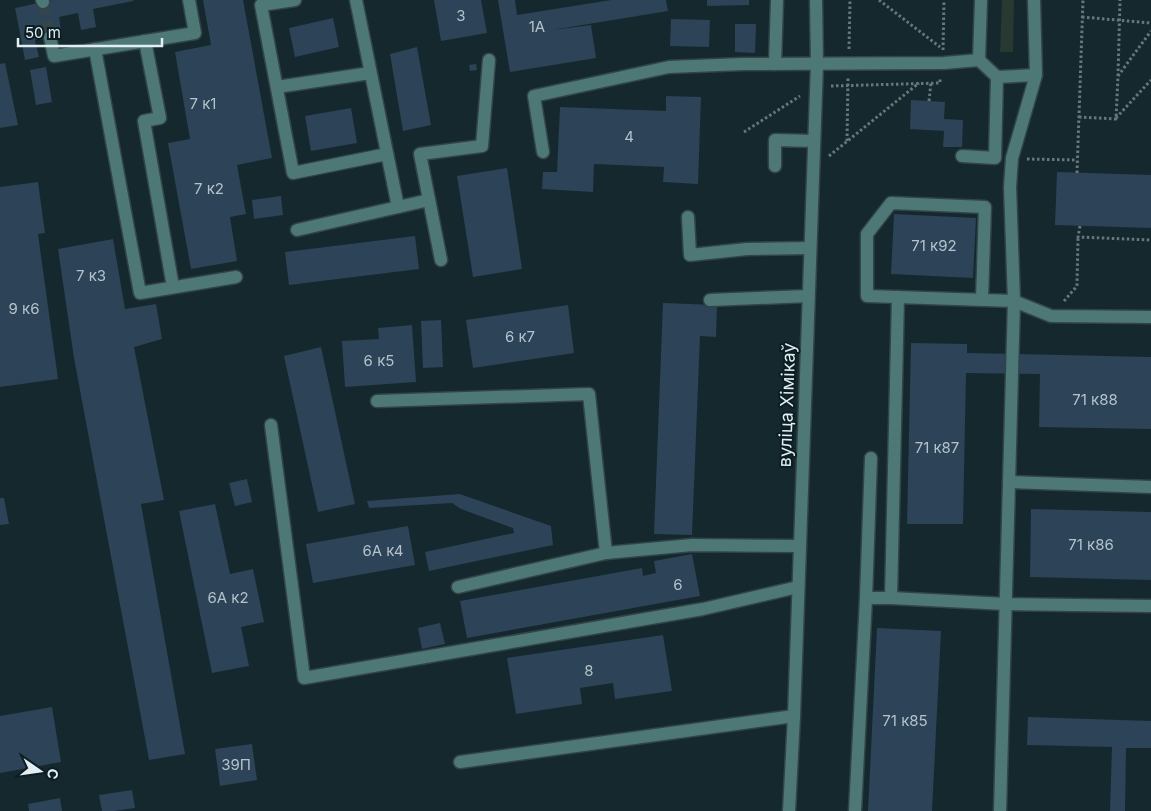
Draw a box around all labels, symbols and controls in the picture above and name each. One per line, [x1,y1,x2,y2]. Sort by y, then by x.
house number: 3 [456,6,466,25]
scale bar [18,15,161,47]
house number: 1А [529,17,545,36]
text: 50 m [25,23,61,42]
house number: 7 к1 [190,94,216,113]
house number: 4 [624,127,634,146]
house number: 7 к2 [194,179,224,198]
house number: 71 к92 [911,236,957,255]
house number: 7 к3 [76,266,106,285]
house number: 9 к6 [9,299,39,318]
house number: 6 к7 [505,327,535,346]
street label: вуліца Хімікаў [774,342,799,468]
house number: 6 к5 [364,351,394,370]
house number: 71 к88 [1072,390,1118,409]
house number: 71 к87 [915,438,959,457]
house number: 71 к86 [1068,535,1114,554]
house number: 6А к4 [362,541,404,560]
house number: 6 [673,575,683,594]
house number: 6А к2 [207,588,249,607]
house number: 8 [584,661,594,680]
house number: 71 к85 [882,711,928,730]
north arrow [15,746,65,796]
house number: 39П [221,755,251,774]
text: С [44,767,63,781]

